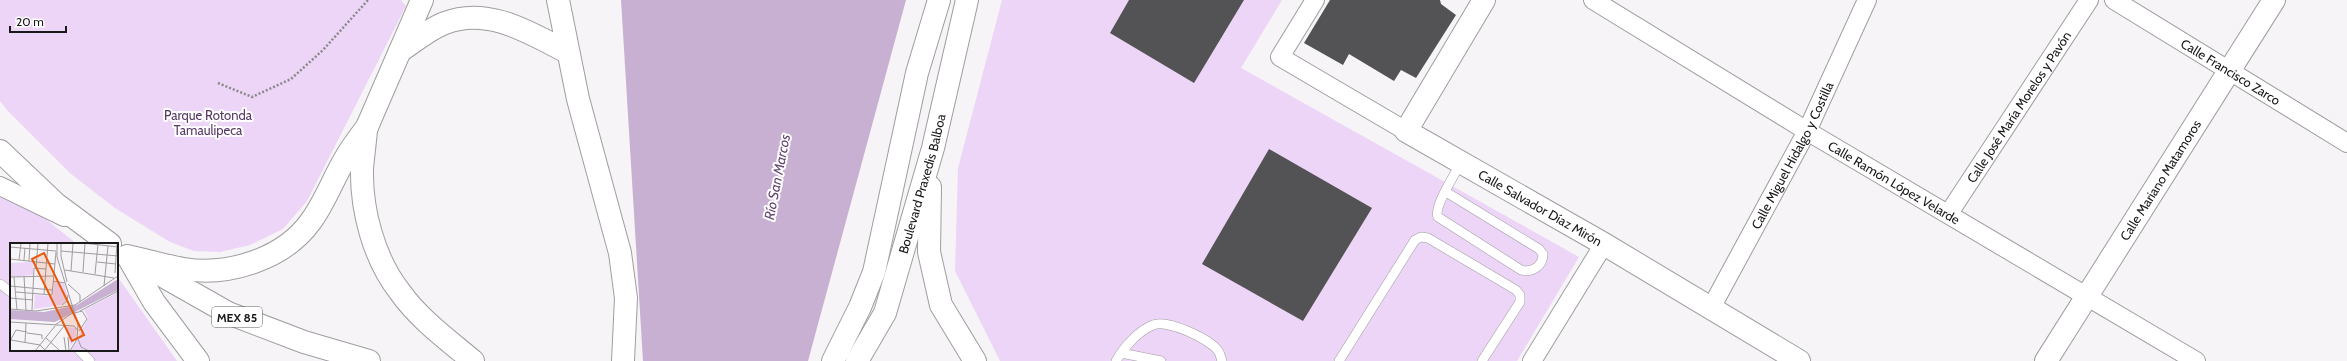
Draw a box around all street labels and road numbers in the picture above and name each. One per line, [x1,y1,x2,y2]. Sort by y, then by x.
street label: Calle José María Morelos y Pavón [1963,28,2074,186]
street label: Calle Francisco Zarco [2178,35,2283,108]
street label: Calle Miguel Hidalgo y Costilla [1747,78,1837,232]
street label: Boulevard Praxedis Balboa [895,112,949,255]
street label: Calle Mariano Matamoros [2116,116,2205,243]
street label: Calle Ramón López Velarde [1825,137,1963,228]
street label: Calle Salvador Díaz Mirón [1476,166,1605,249]
road number: MEX 85 [212,307,262,327]

